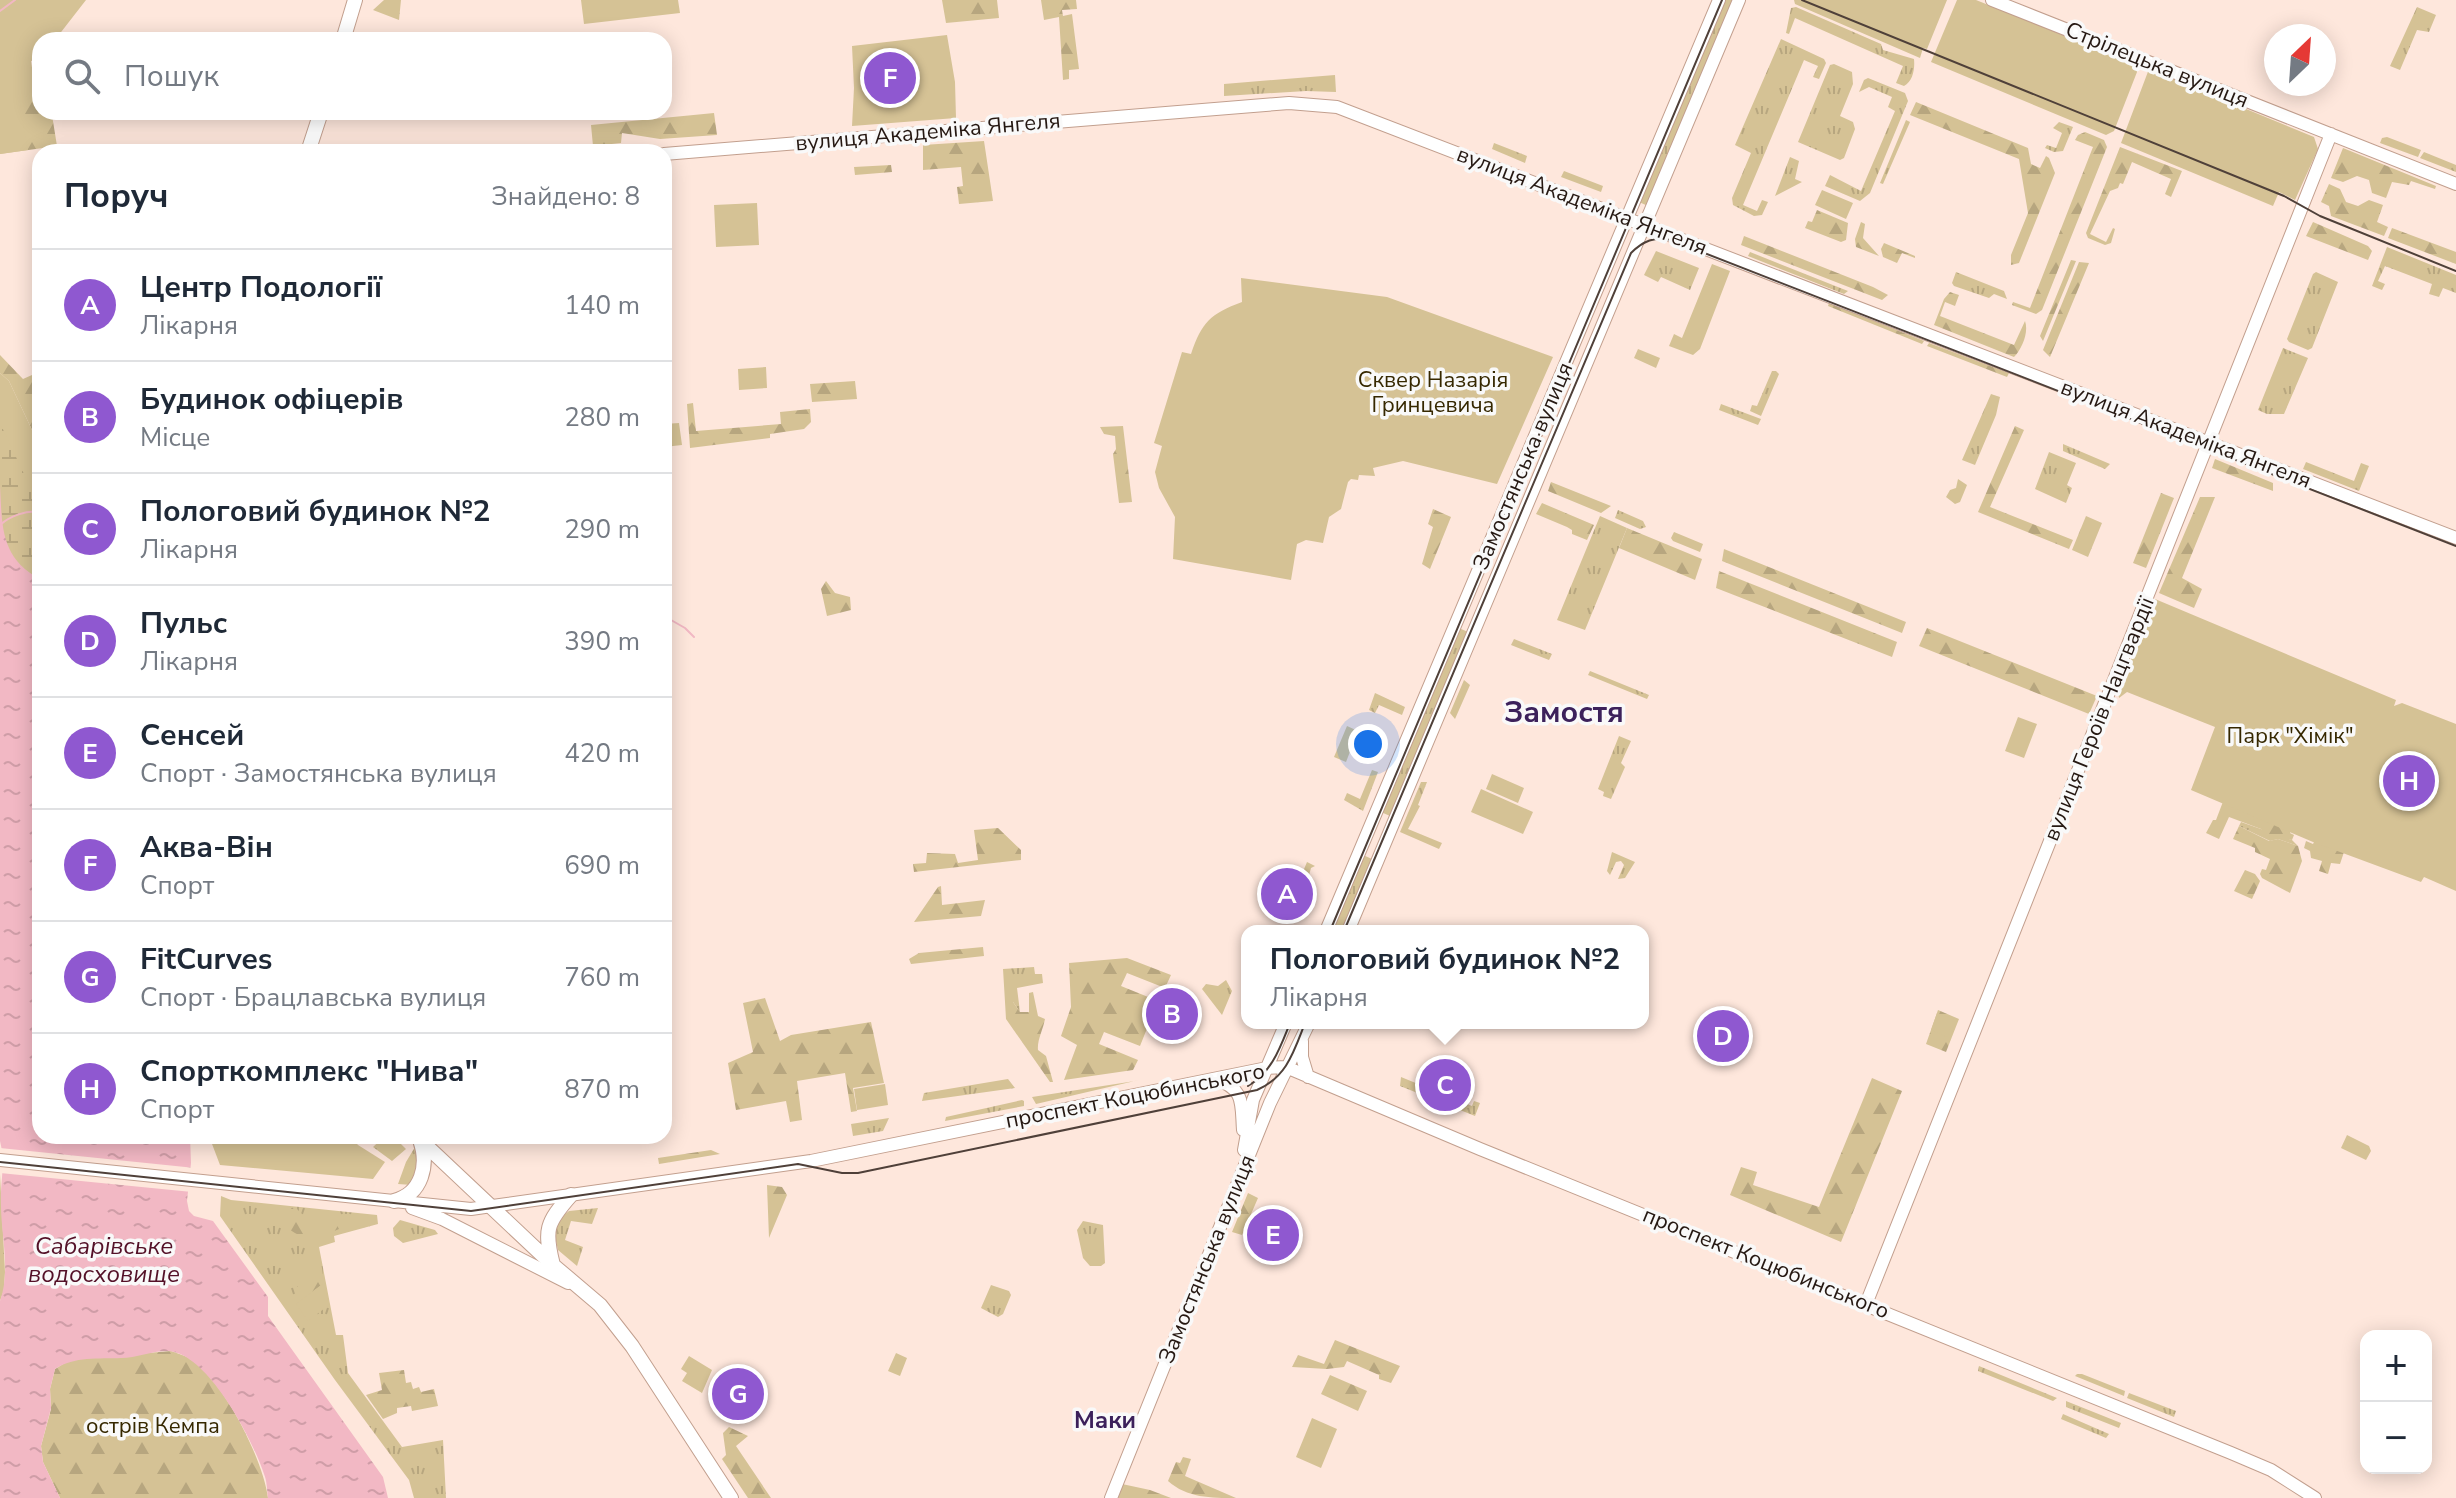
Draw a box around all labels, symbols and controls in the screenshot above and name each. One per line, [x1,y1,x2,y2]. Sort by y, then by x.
street label: Стрілецька вулиця [2061,15,2253,115]
north arrow [2264,24,2336,96]
search box [32,32,672,120]
pin: F [864,48,916,108]
icon: search [60,54,104,98]
text: Пошук [124,56,219,97]
street label: вулиця Академіка Янгеля [794,105,1062,159]
street label: вулиця Академіка Янгеля [1452,139,1712,263]
text: Поруч [64,173,169,219]
text: Знайдено: 8 [491,179,640,214]
text: Центр Подології [140,267,382,308]
text: A [80,288,100,323]
text: 140 m [564,288,640,323]
text: Лікарня [140,308,238,343]
street label: Замостянська вулиця [1466,358,1580,574]
park label: Сквер Назарія Гринцевича [1358,365,1508,420]
street label: вулиця Академіка Янгеля [2056,372,2316,496]
text: Будинок офіцерів [140,379,403,420]
text: B [81,400,99,435]
text: 280 m [564,400,640,435]
text: Місце [140,420,210,455]
text: Пологовий будинок №2 [140,491,491,532]
text: C [81,512,99,547]
text: 290 m [564,512,640,547]
text: Лікарня [140,532,238,567]
street label: вулиця Героїв Нацгвардії [2036,592,2162,845]
text: Пульс [140,603,227,644]
text: D [80,624,100,659]
text: 390 m [564,624,640,659]
text: Лікарня [140,644,238,679]
district label: Замостя [1504,692,1624,733]
text: Сенсей [140,715,244,756]
park label: Парк "Хімік" [2227,721,2354,751]
your location [1348,724,1388,764]
text: E [82,736,98,771]
text: 420 m [564,736,640,771]
pin: H [2383,751,2435,811]
text: Спорт · Замостянська вулиця [140,756,497,791]
text: Аква-Він [140,827,273,868]
text: F [83,848,97,883]
text: 690 m [564,848,640,883]
pin: A [1261,864,1313,924]
text: Спорт [140,868,214,903]
popup [1241,925,1649,1029]
text: FitCurves [140,939,272,980]
text: Пологовий будинок №2 [1270,939,1620,980]
text: G [80,960,100,995]
text: 760 m [564,960,640,995]
text: Спорт · Брацлавська вулиця [140,980,486,1015]
text: Лікарня [1270,980,1368,1015]
pin: B [1146,984,1198,1044]
pin: D [1697,1006,1749,1066]
text: Спорткомплекс "Нива" [140,1051,478,1092]
pin: C [1419,1055,1471,1115]
street label: проспект Коцюбинського [1003,1056,1267,1136]
text: H [80,1072,100,1107]
text: 870 m [564,1072,640,1107]
text: Спорт [140,1092,214,1127]
street label: Замостянська вулиця [1151,1150,1263,1368]
street label: проспект Коцюбинського [1638,1200,1894,1326]
pin: E [1247,1205,1299,1265]
water label: Сабарівське водосховище [28,1230,180,1290]
map controls [2360,1330,2432,1474]
button: + [2360,1330,2432,1402]
pin: G [712,1364,764,1424]
button: − [2360,1402,2432,1474]
district label: Маки [1074,1404,1136,1436]
park label: острів Кемпа [86,1411,220,1441]

